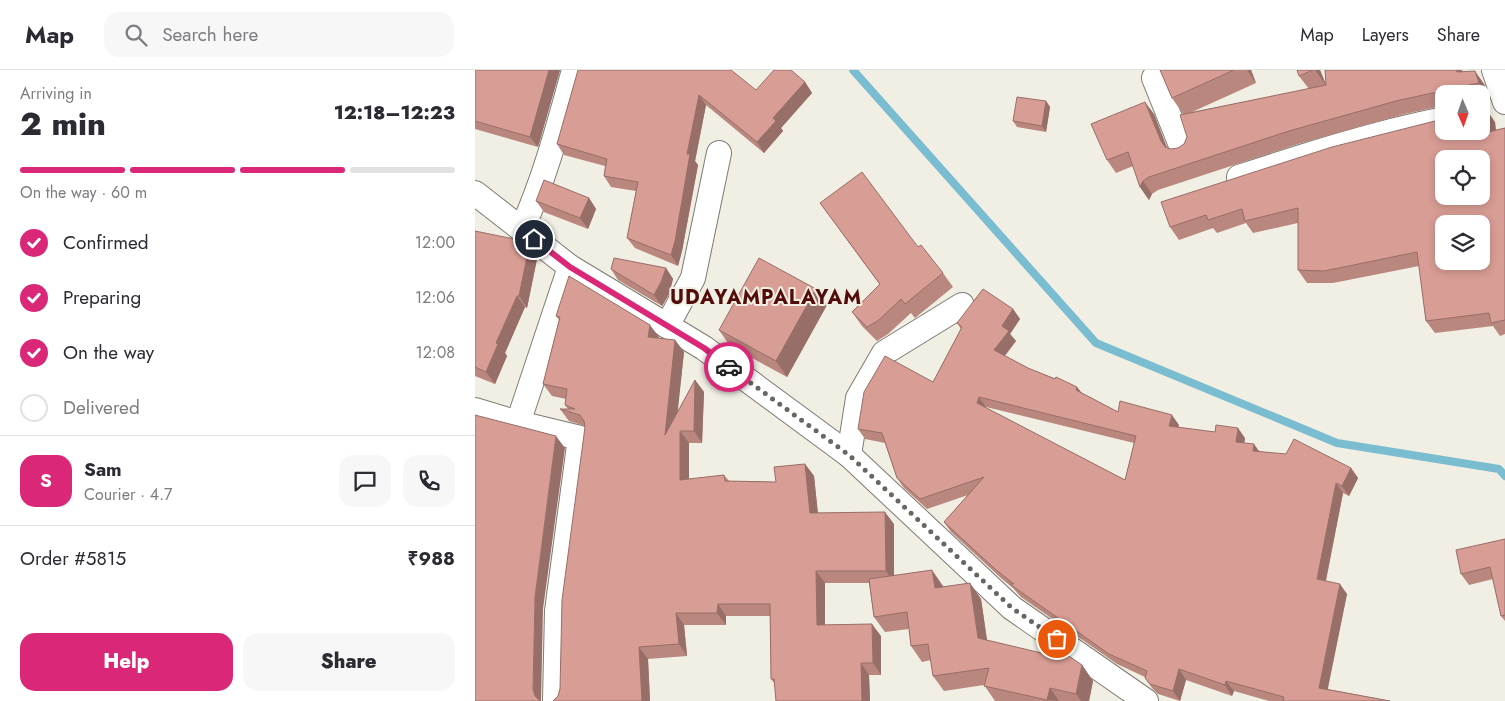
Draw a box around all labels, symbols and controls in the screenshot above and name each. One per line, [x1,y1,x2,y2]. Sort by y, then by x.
search box [104,12,454,57]
text: Map [25,17,74,52]
icon: search [122,21,150,49]
text: Search here [162,21,258,48]
text: Map [1300,22,1334,48]
text: Layers [1362,22,1409,48]
text: Share [1437,22,1480,48]
text: Arriving in [20,82,92,105]
north arrow [1435,85,1490,140]
map controls [1435,85,1490,270]
text: 12:18–12:23 [334,99,455,126]
text: 2 min [20,101,106,147]
button: locate [1435,150,1490,205]
text: On the way · 60 m [20,181,147,204]
button: layers [1435,215,1490,270]
pin [513,218,555,260]
icon: home [520,225,548,253]
icon: check [20,229,48,257]
text: Confirmed [63,229,149,256]
text: 12:00 [415,231,455,254]
district label: UDAYAMPALAYAM [670,283,862,312]
icon: check [20,284,48,312]
text: Preparing [63,284,141,311]
text: 12:06 [415,286,455,309]
icon: check [20,339,48,367]
text: On the way [63,339,154,366]
text: 12:08 [416,341,455,364]
courier [704,342,754,392]
icon: car [715,353,743,381]
text: Delivered [63,394,140,421]
button: chat [339,455,391,507]
button: phone [403,455,455,507]
text: Sam [84,456,122,483]
text: S [40,467,52,494]
text: Courier · 4.7 [84,483,172,506]
text: Order #5815 [20,545,126,572]
text: ₹988 [408,545,455,572]
pin [1036,618,1078,660]
icon: bag [1043,625,1071,653]
button: Help [20,633,233,691]
button: Share [243,633,455,691]

